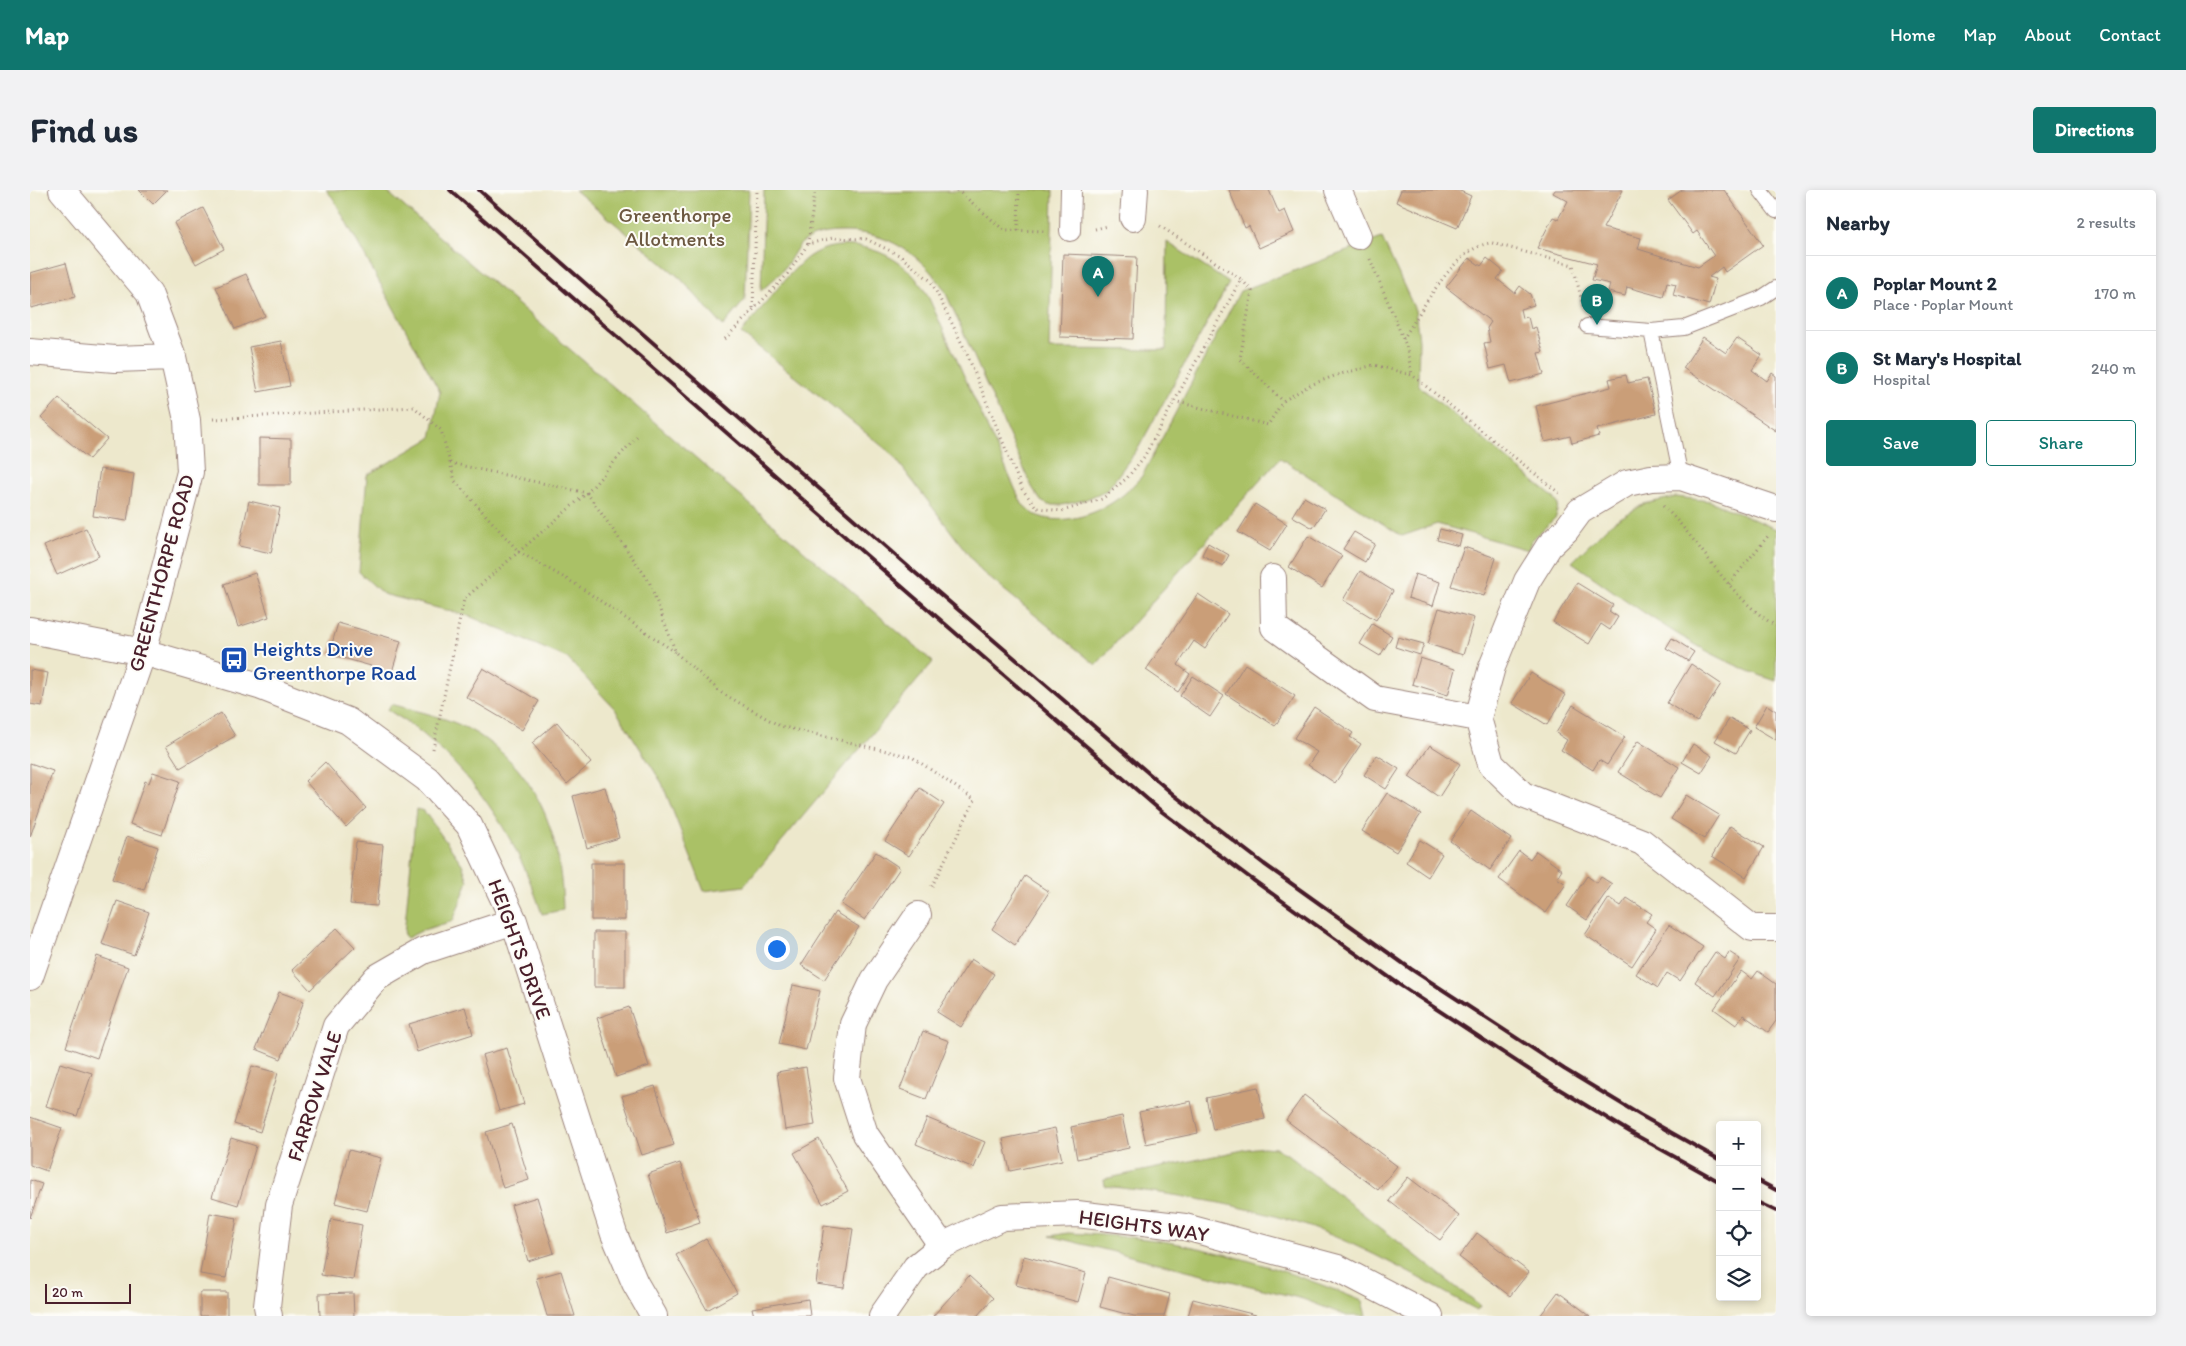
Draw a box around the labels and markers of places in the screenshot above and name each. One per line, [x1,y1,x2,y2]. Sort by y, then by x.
pin: A [1082,256,1114,297]
pin: B [1581,284,1613,325]
place label: Heights Drive Greenthorpe Road [253,636,417,685]
bus stop icon: Heights Drive Greenthorpe Road [219,645,249,675]

